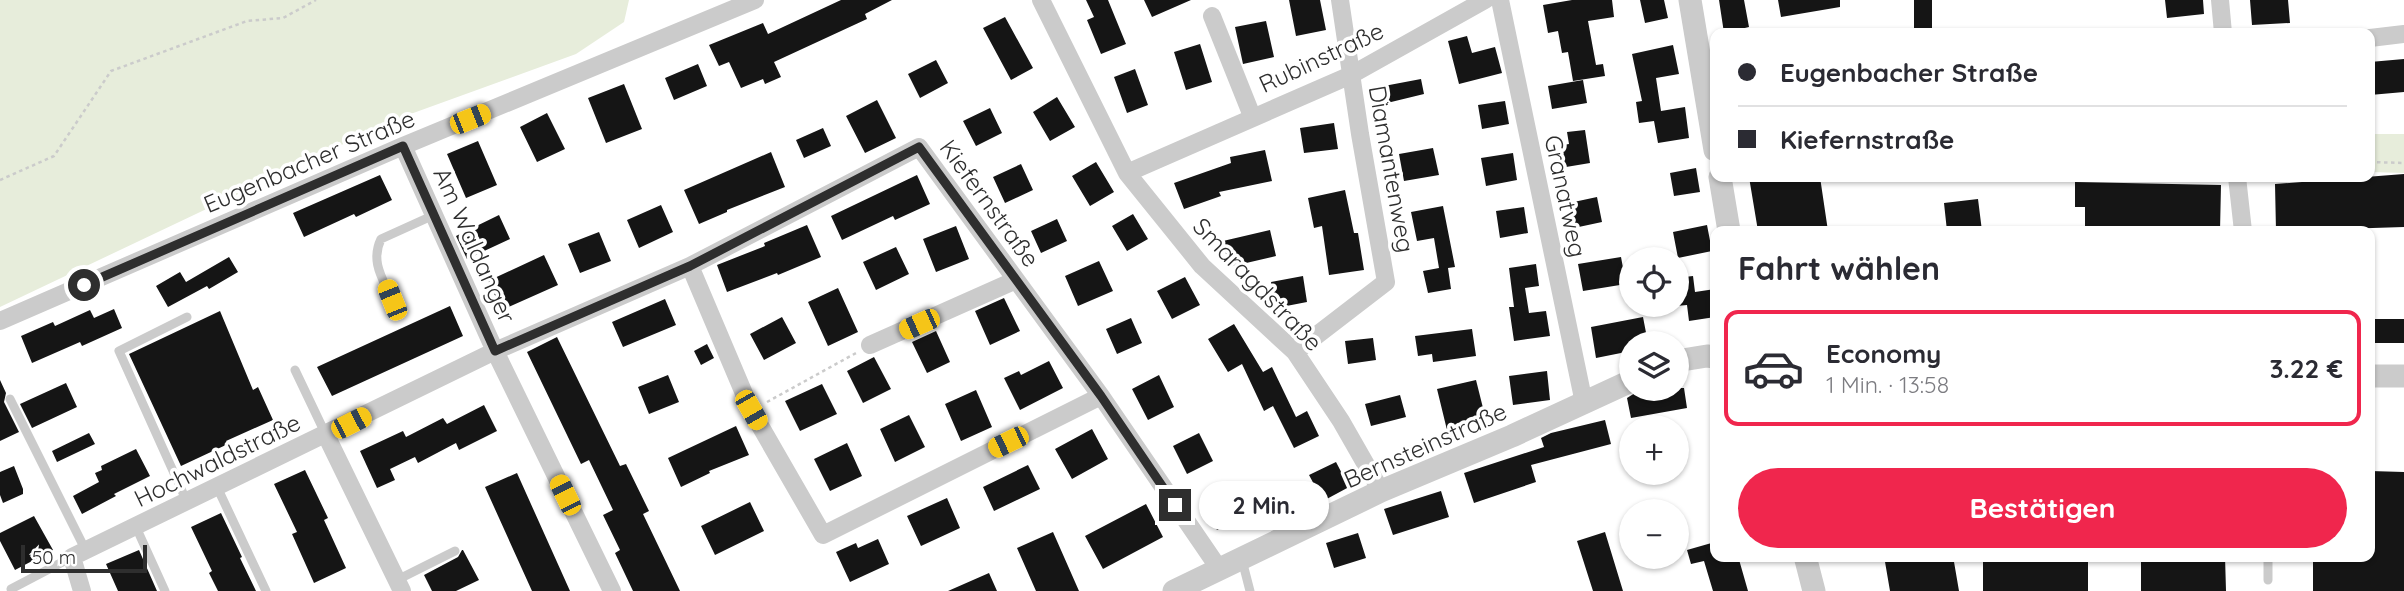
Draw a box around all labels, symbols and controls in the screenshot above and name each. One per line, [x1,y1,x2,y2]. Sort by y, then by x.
street label: Rubinstraße [1254,15,1388,99]
text: Eugenbacher Straße [1780,56,2038,89]
street label: Diamantenweg [1363,83,1421,255]
car [447,101,494,137]
street label: Eugenbacher Straße [199,103,419,219]
text: Kiefernstraße [1780,123,1954,156]
street label: Granatweg [1538,132,1594,260]
street label: Kiefernstraße [934,133,1046,273]
street label: Am Waldanger [427,163,523,327]
street label: Smaragdstraße [1187,211,1329,357]
map controls [1619,247,1689,569]
button: locate [1619,247,1689,317]
text: Fahrt wählen [1738,248,1940,288]
route start [68,269,100,301]
car [375,277,410,323]
car [896,306,943,342]
button: layers [1619,331,1689,401]
icon: car [1742,337,1805,400]
text: Economy [1826,337,1941,370]
text: 3.22 € [2269,352,2343,385]
text: 1 Min. · 13:58 [1826,370,1949,399]
car [732,387,771,433]
street label: Bernsteinstraße [1339,396,1511,494]
car [328,404,375,442]
street label: Hochwaldstraße [129,407,305,513]
button: + [1619,415,1689,485]
car [985,423,1032,461]
button: Bestätigen [1738,468,2347,548]
car [547,472,584,518]
callout: 2 Min. [1200,480,1329,530]
route end [1159,489,1191,521]
text: 2 Min. [1232,491,1296,520]
button: − [1619,499,1689,569]
scale bar [21,542,147,574]
text: 50 m [32,545,76,569]

